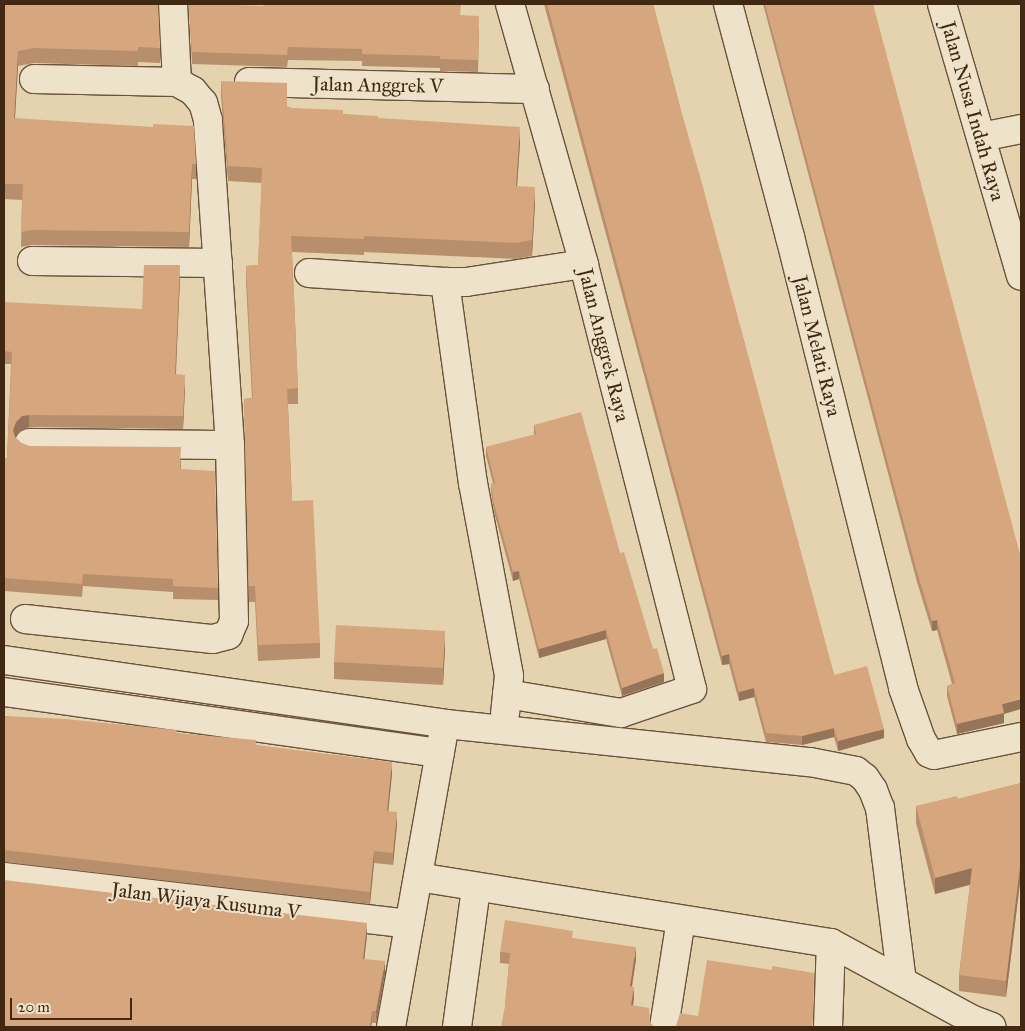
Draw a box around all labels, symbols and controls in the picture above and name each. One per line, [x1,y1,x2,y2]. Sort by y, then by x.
street label: Jalan Nusa Indah Raya [936,18,1010,204]
street label: Jalan Anggrek V [312,72,444,98]
street label: Jalan Anggrek Raya [573,266,635,424]
street label: Jalan Melati Raya [788,273,846,419]
street label: Jalan Wijaya Kusuma V [110,877,302,925]
scale bar [12,988,135,1020]
text: 20 m [18,998,50,1016]

